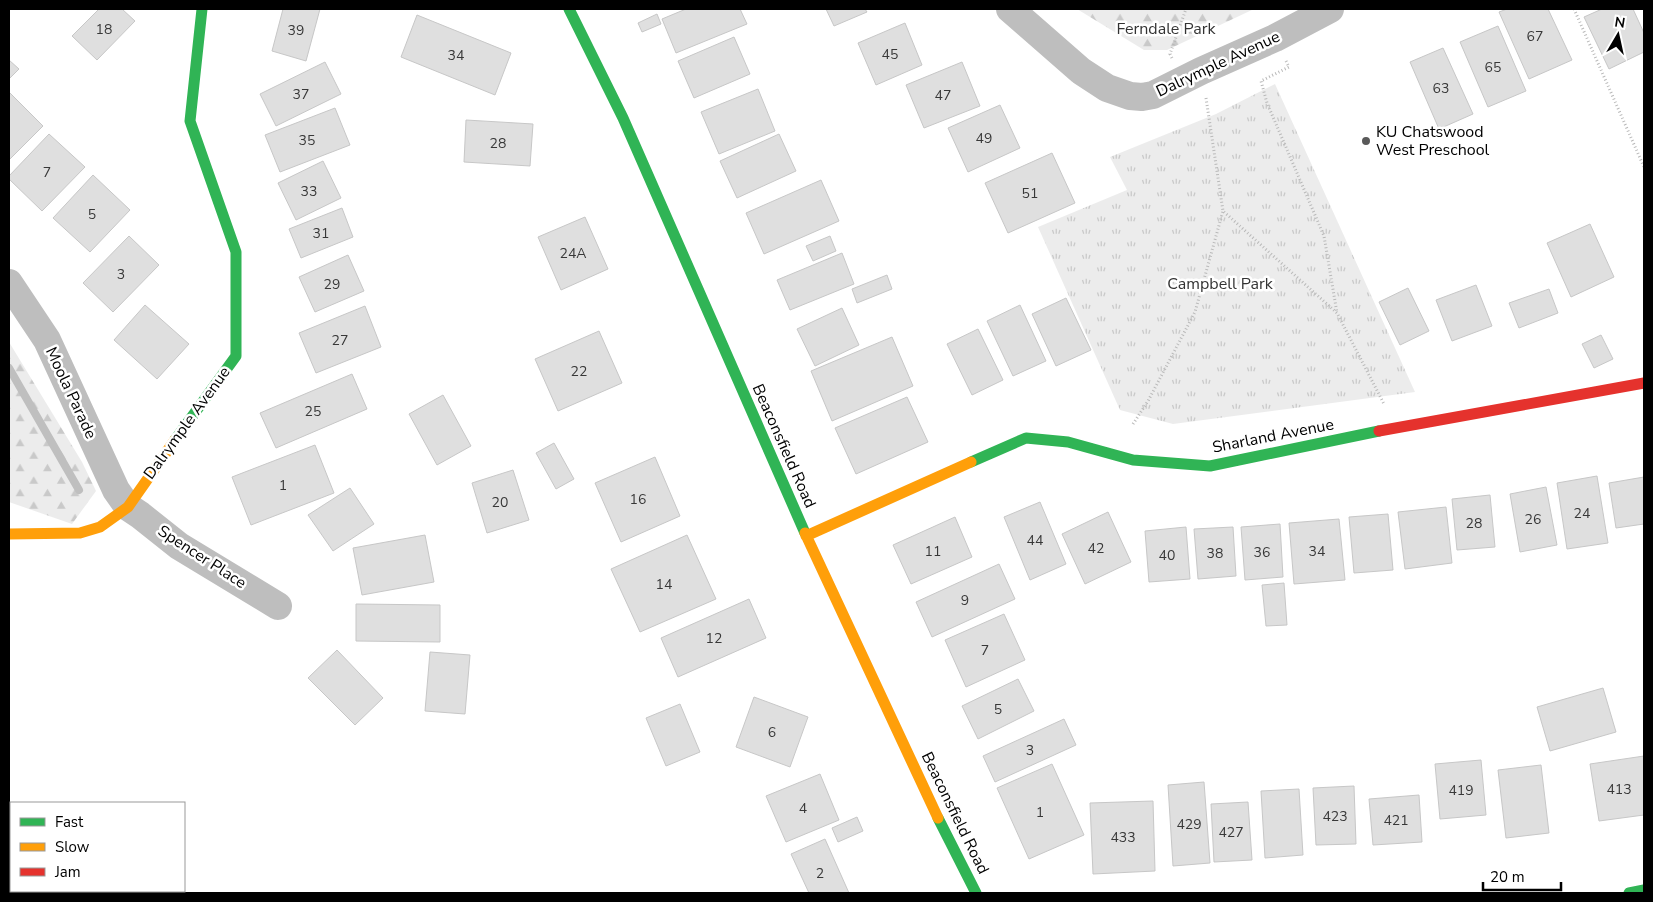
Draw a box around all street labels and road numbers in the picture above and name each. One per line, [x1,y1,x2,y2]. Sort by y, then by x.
street label: Dalrymple Avenue [1153,26,1283,102]
street label: Moola Parade [40,343,102,443]
street label: Dalrymple Avenue [139,362,235,484]
street label: Beaconsfield Road [747,381,821,511]
street label: Sharland Avenue [1210,413,1336,459]
street label: Spencer Place [153,520,251,594]
street label: Beaconsfield Road [916,748,994,878]

